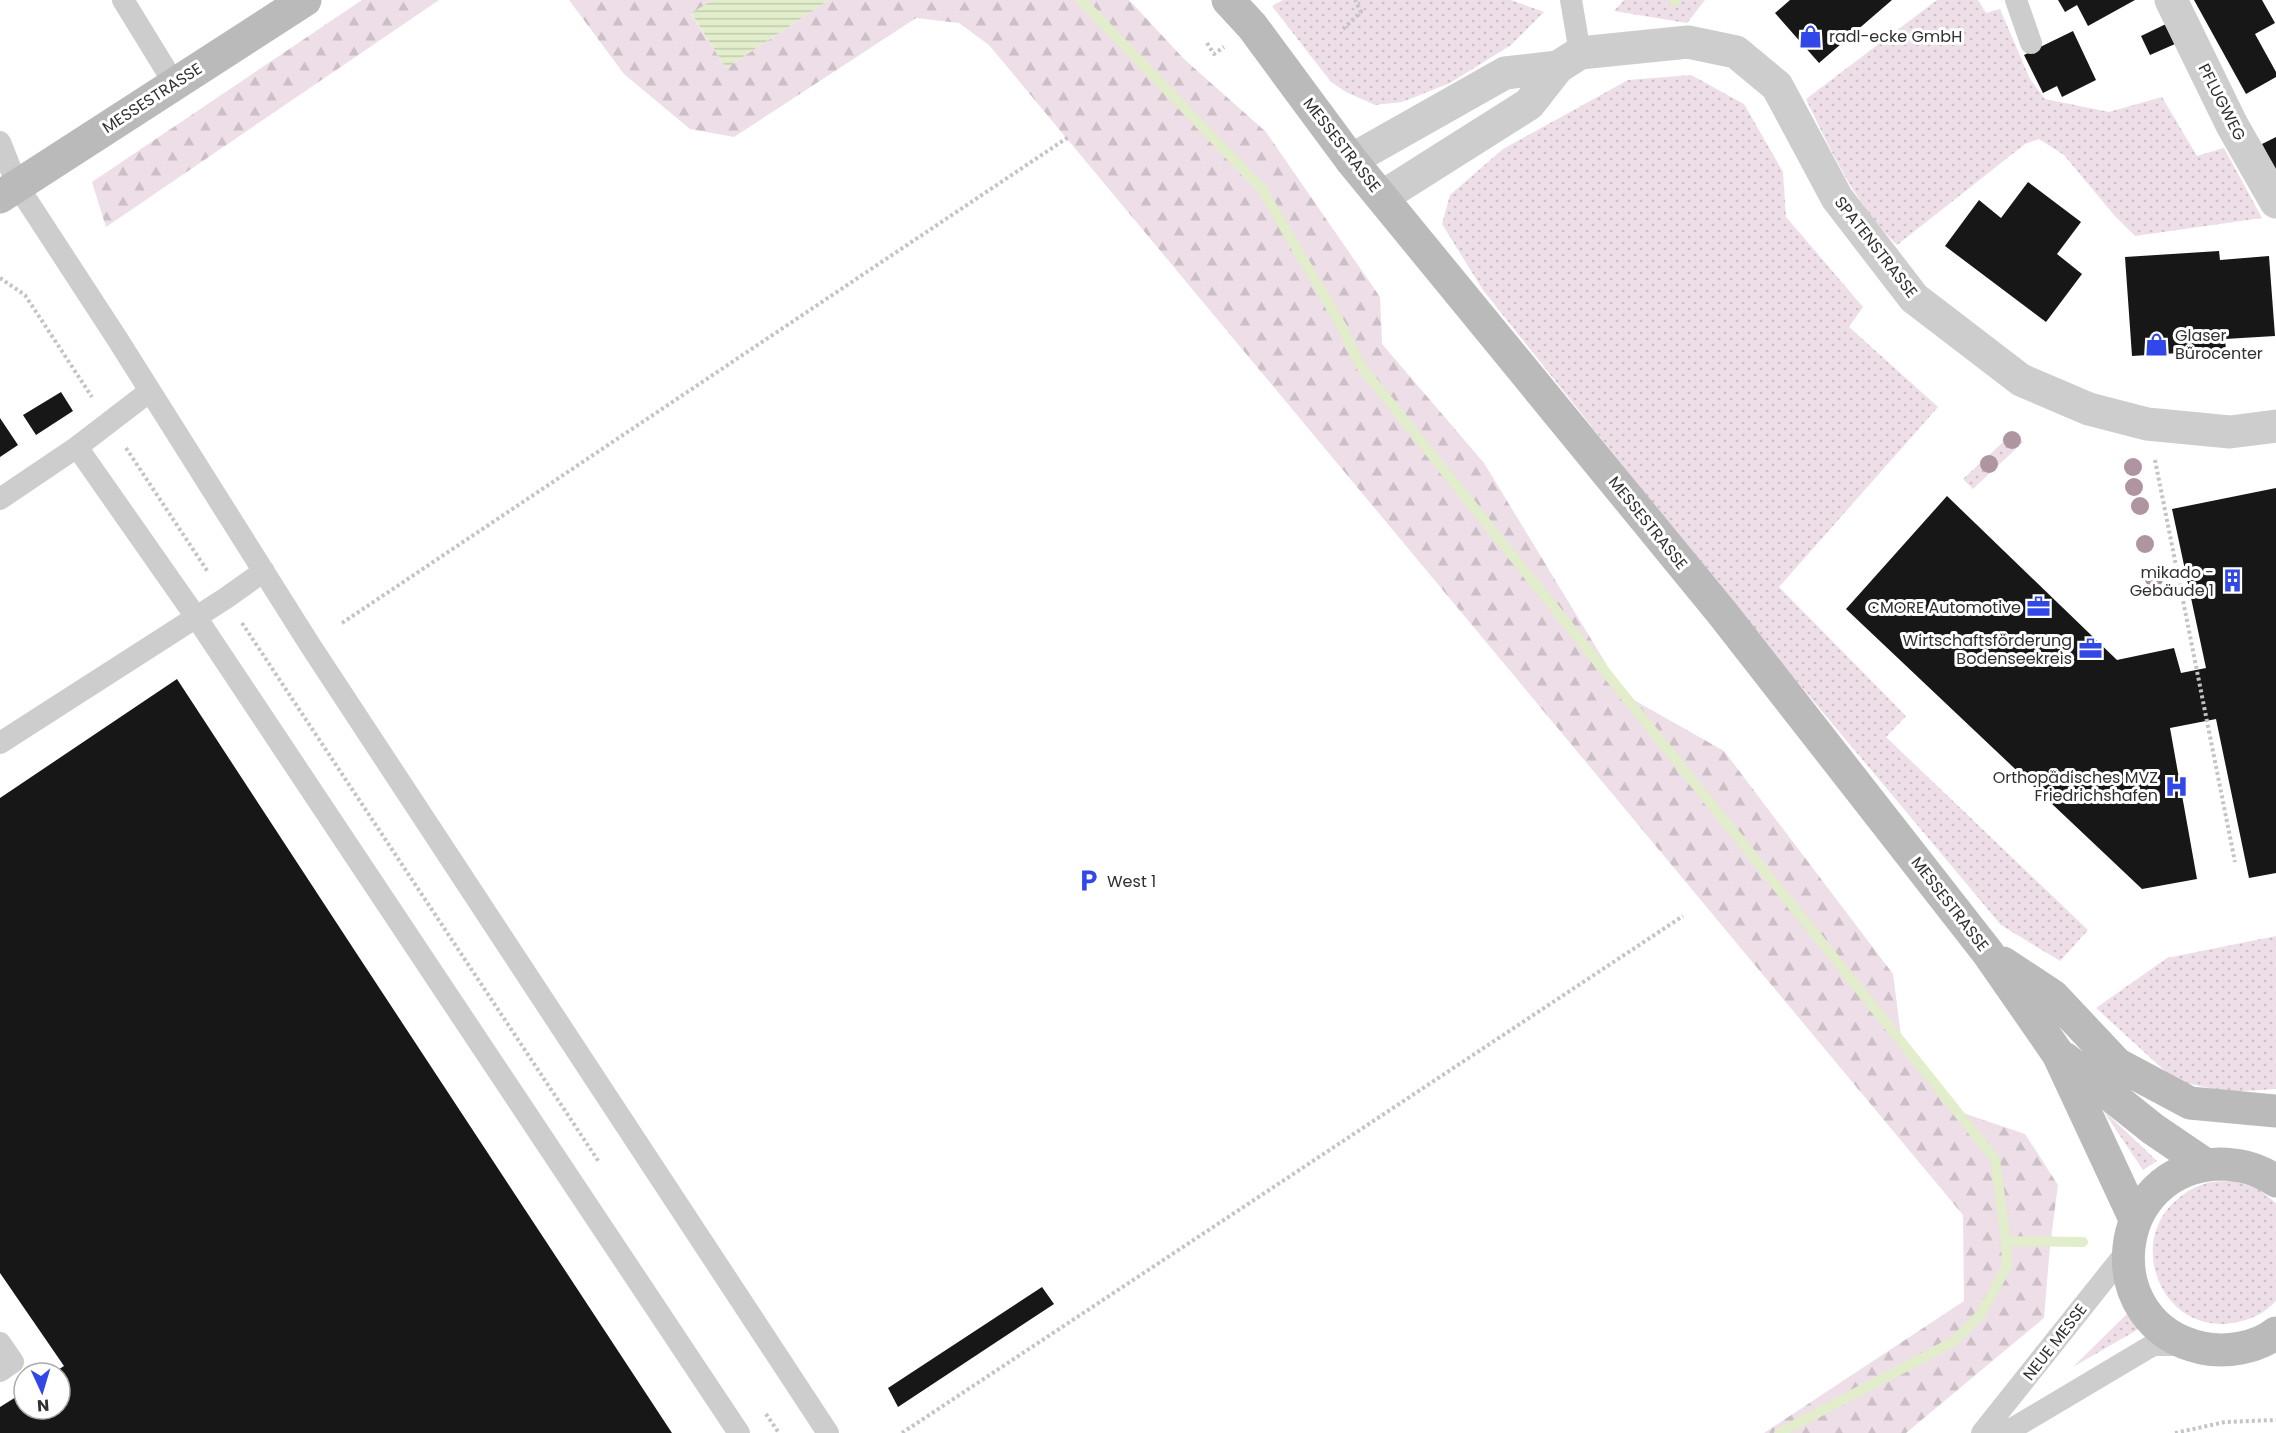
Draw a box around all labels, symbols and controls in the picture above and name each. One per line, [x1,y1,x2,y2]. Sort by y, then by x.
shop icon: radl-ecke GmbH [1798,23,1824,49]
place label: radl-ecke GmbH [1829,25,1962,48]
street label: MESSESTRASSE [98,57,206,139]
street label: PFLUGWEG [2193,59,2251,145]
street label: MESSESTRASSE [1298,93,1386,197]
street label: SPATENSTRASSE [1829,191,1923,303]
place label: Glaser Bürocenter [2175,324,2263,365]
shop icon: Glaser Bürocenter [2144,331,2170,357]
street label: MESSESTRASSE [1603,471,1693,575]
place label: mikado - Gebäude 1 [2130,561,2214,602]
building icon: mikado - Gebäude 1 [2219,568,2245,594]
office icon: CMORE Automotive [2026,594,2052,620]
place label: CMORE Automotive [1868,596,2021,619]
place label: Wirtschaftsförderung Bodenseekreis [1903,629,2072,670]
office icon: Wirtschaftsförderung Bodenseekreis [2077,636,2103,662]
place label: Orthopädisches MVZ Friedrichshafen [1993,766,2158,807]
hospital icon: Orthopädisches MVZ Friedrichshafen [2163,773,2189,799]
street label: MESSESTRASSE [1906,852,1994,956]
parking icon: West 1 [1076,868,1102,894]
place label: West 1 [1107,870,1156,893]
street label: NEUE MESSE [2018,1299,2092,1385]
north arrow [12,1361,72,1421]
text: N [36,1394,50,1417]

